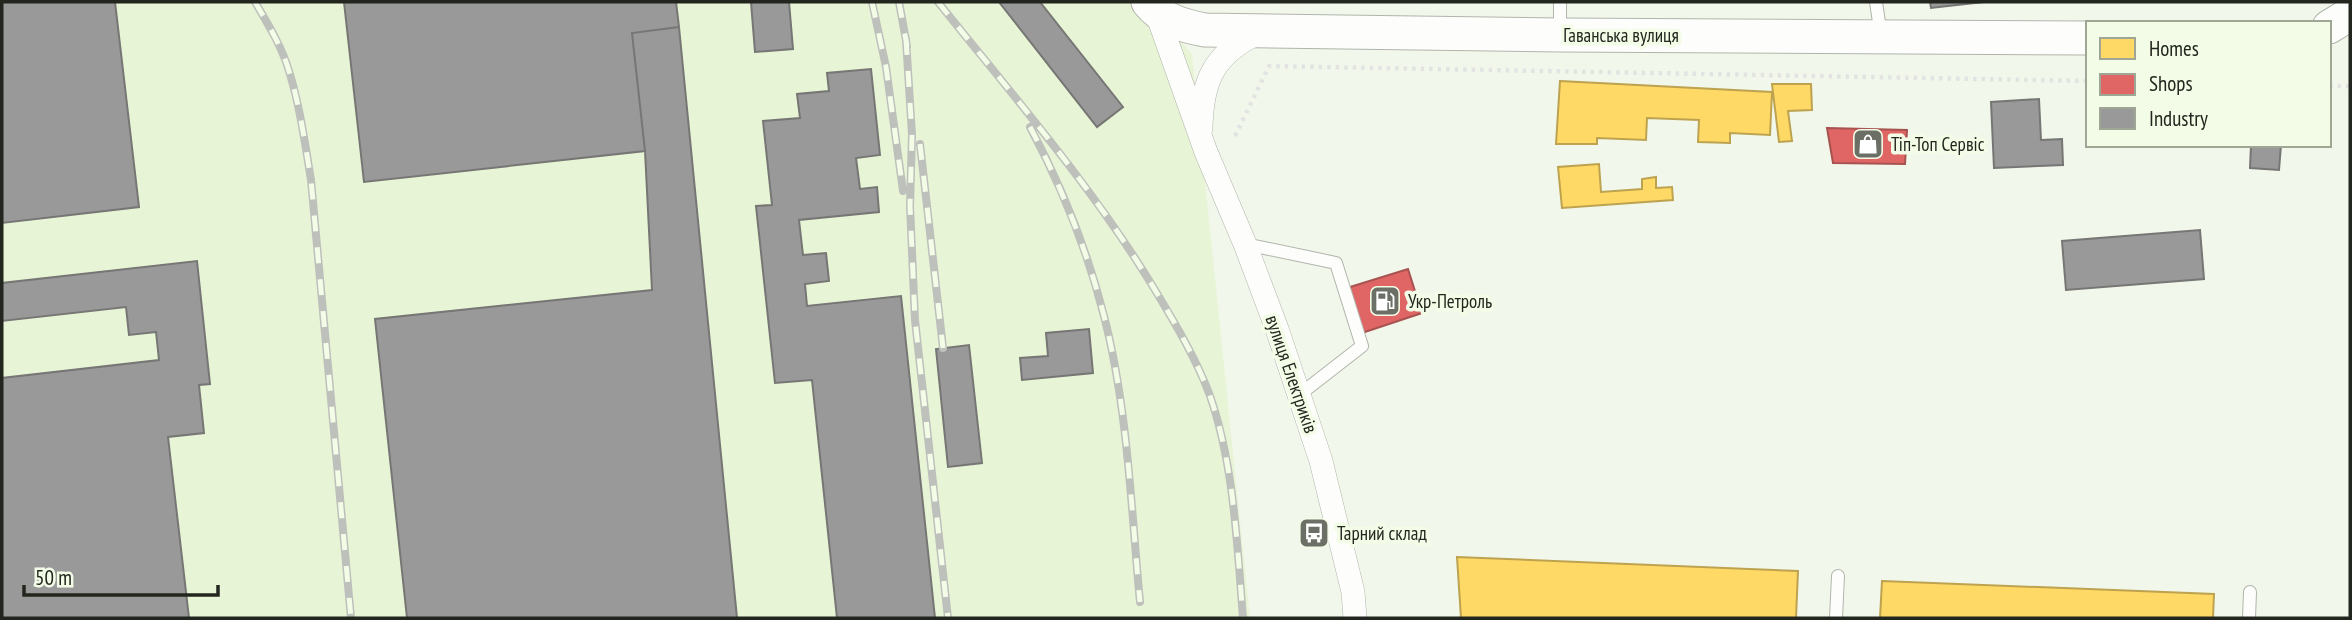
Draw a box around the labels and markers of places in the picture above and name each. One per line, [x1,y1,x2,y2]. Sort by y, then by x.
shop icon: Тіп-Топ Сервіс [1851,127,1885,161]
place label: Тіп-Топ Сервіс [1891,132,1985,156]
fuel station icon: Укр-Петроль [1368,284,1402,318]
place label: Укр-Петроль [1408,289,1492,313]
bus stop icon: Тарний склад [1297,516,1331,550]
place label: Тарний склад [1337,521,1427,545]

